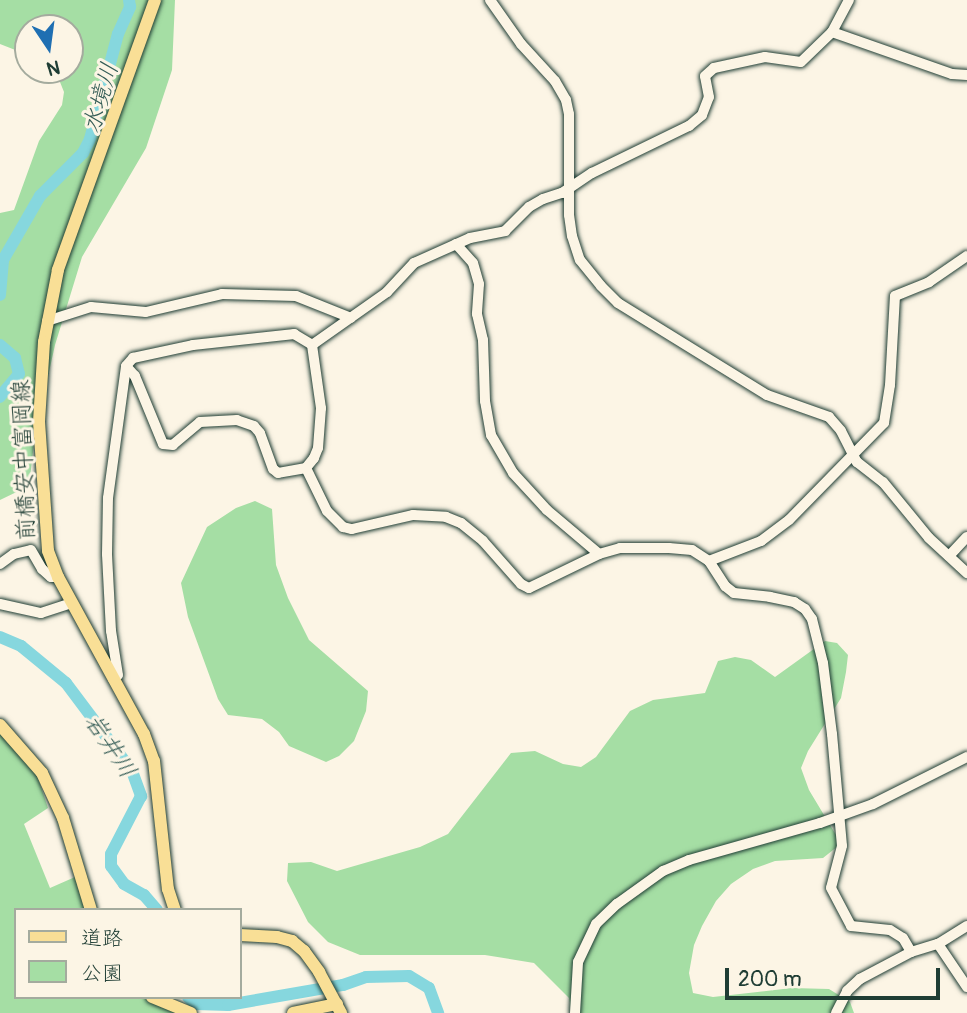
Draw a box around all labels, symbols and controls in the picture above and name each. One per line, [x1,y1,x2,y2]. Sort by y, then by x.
north arrow [14,14,84,84]
text: N [44,54,62,81]
water label: 水境川 [77,59,125,137]
street label: 前橋安中富岡線 [7,379,41,541]
water label: 岩井川 [78,708,142,784]
legend [14,908,242,999]
text: 道路 [81,925,123,952]
scale bar [729,954,944,998]
text: 公園 [81,960,123,987]
text: 200 m [738,966,802,993]

